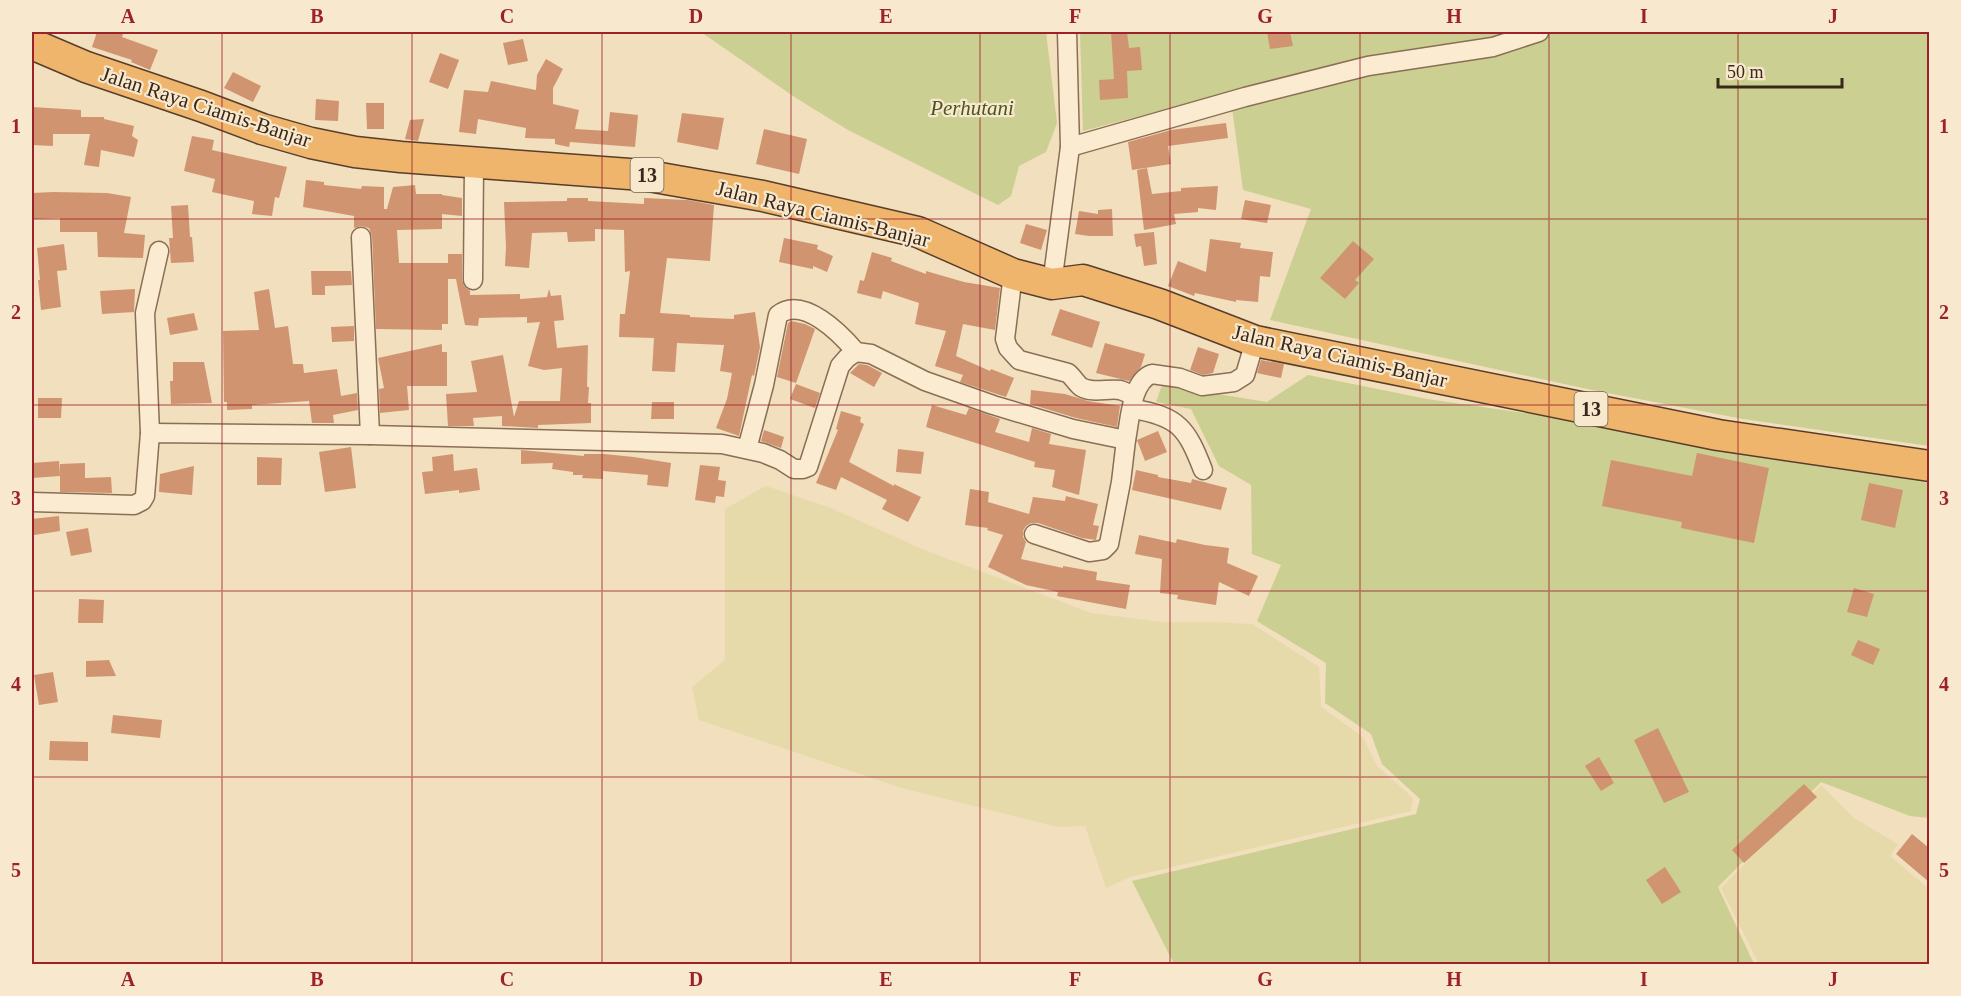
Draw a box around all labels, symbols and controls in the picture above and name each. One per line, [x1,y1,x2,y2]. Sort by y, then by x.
text: A [121,5,136,27]
text: B [310,5,324,27]
text: C [500,5,514,27]
text: D [689,5,703,27]
text: E [879,5,893,27]
text: F [1069,5,1081,27]
text: G [1257,5,1273,27]
text: H [1446,5,1462,27]
text: I [1640,5,1648,27]
text: J [1828,5,1838,27]
scale bar [1718,51,1842,89]
street label: Jalan Raya Ciamis-Banjar [98,62,314,152]
text: 50 m [1727,62,1764,82]
park label: Perhutani [929,96,1014,120]
text: 1 [11,115,21,137]
text: 1 [1939,115,1949,137]
road number: 13 [630,158,664,192]
street label: Jalan Raya Ciamis-Banjar [714,176,932,252]
text: 2 [11,301,21,323]
text: 2 [1939,301,1949,323]
street label: Jalan Raya Ciamis-Banjar [1230,320,1450,392]
road number: 13 [1574,392,1608,426]
text: 3 [11,487,21,509]
text: 3 [1939,487,1949,509]
text: 4 [11,673,21,695]
text: 4 [1939,673,1949,695]
text: 5 [11,859,21,881]
text: 5 [1939,859,1949,881]
text: A [121,968,136,990]
text: B [310,968,324,990]
text: C [500,968,514,990]
text: D [689,968,703,990]
text: E [879,968,893,990]
text: F [1069,968,1081,990]
text: G [1257,968,1273,990]
text: H [1446,968,1462,990]
text: I [1640,968,1648,990]
text: J [1828,968,1838,990]

